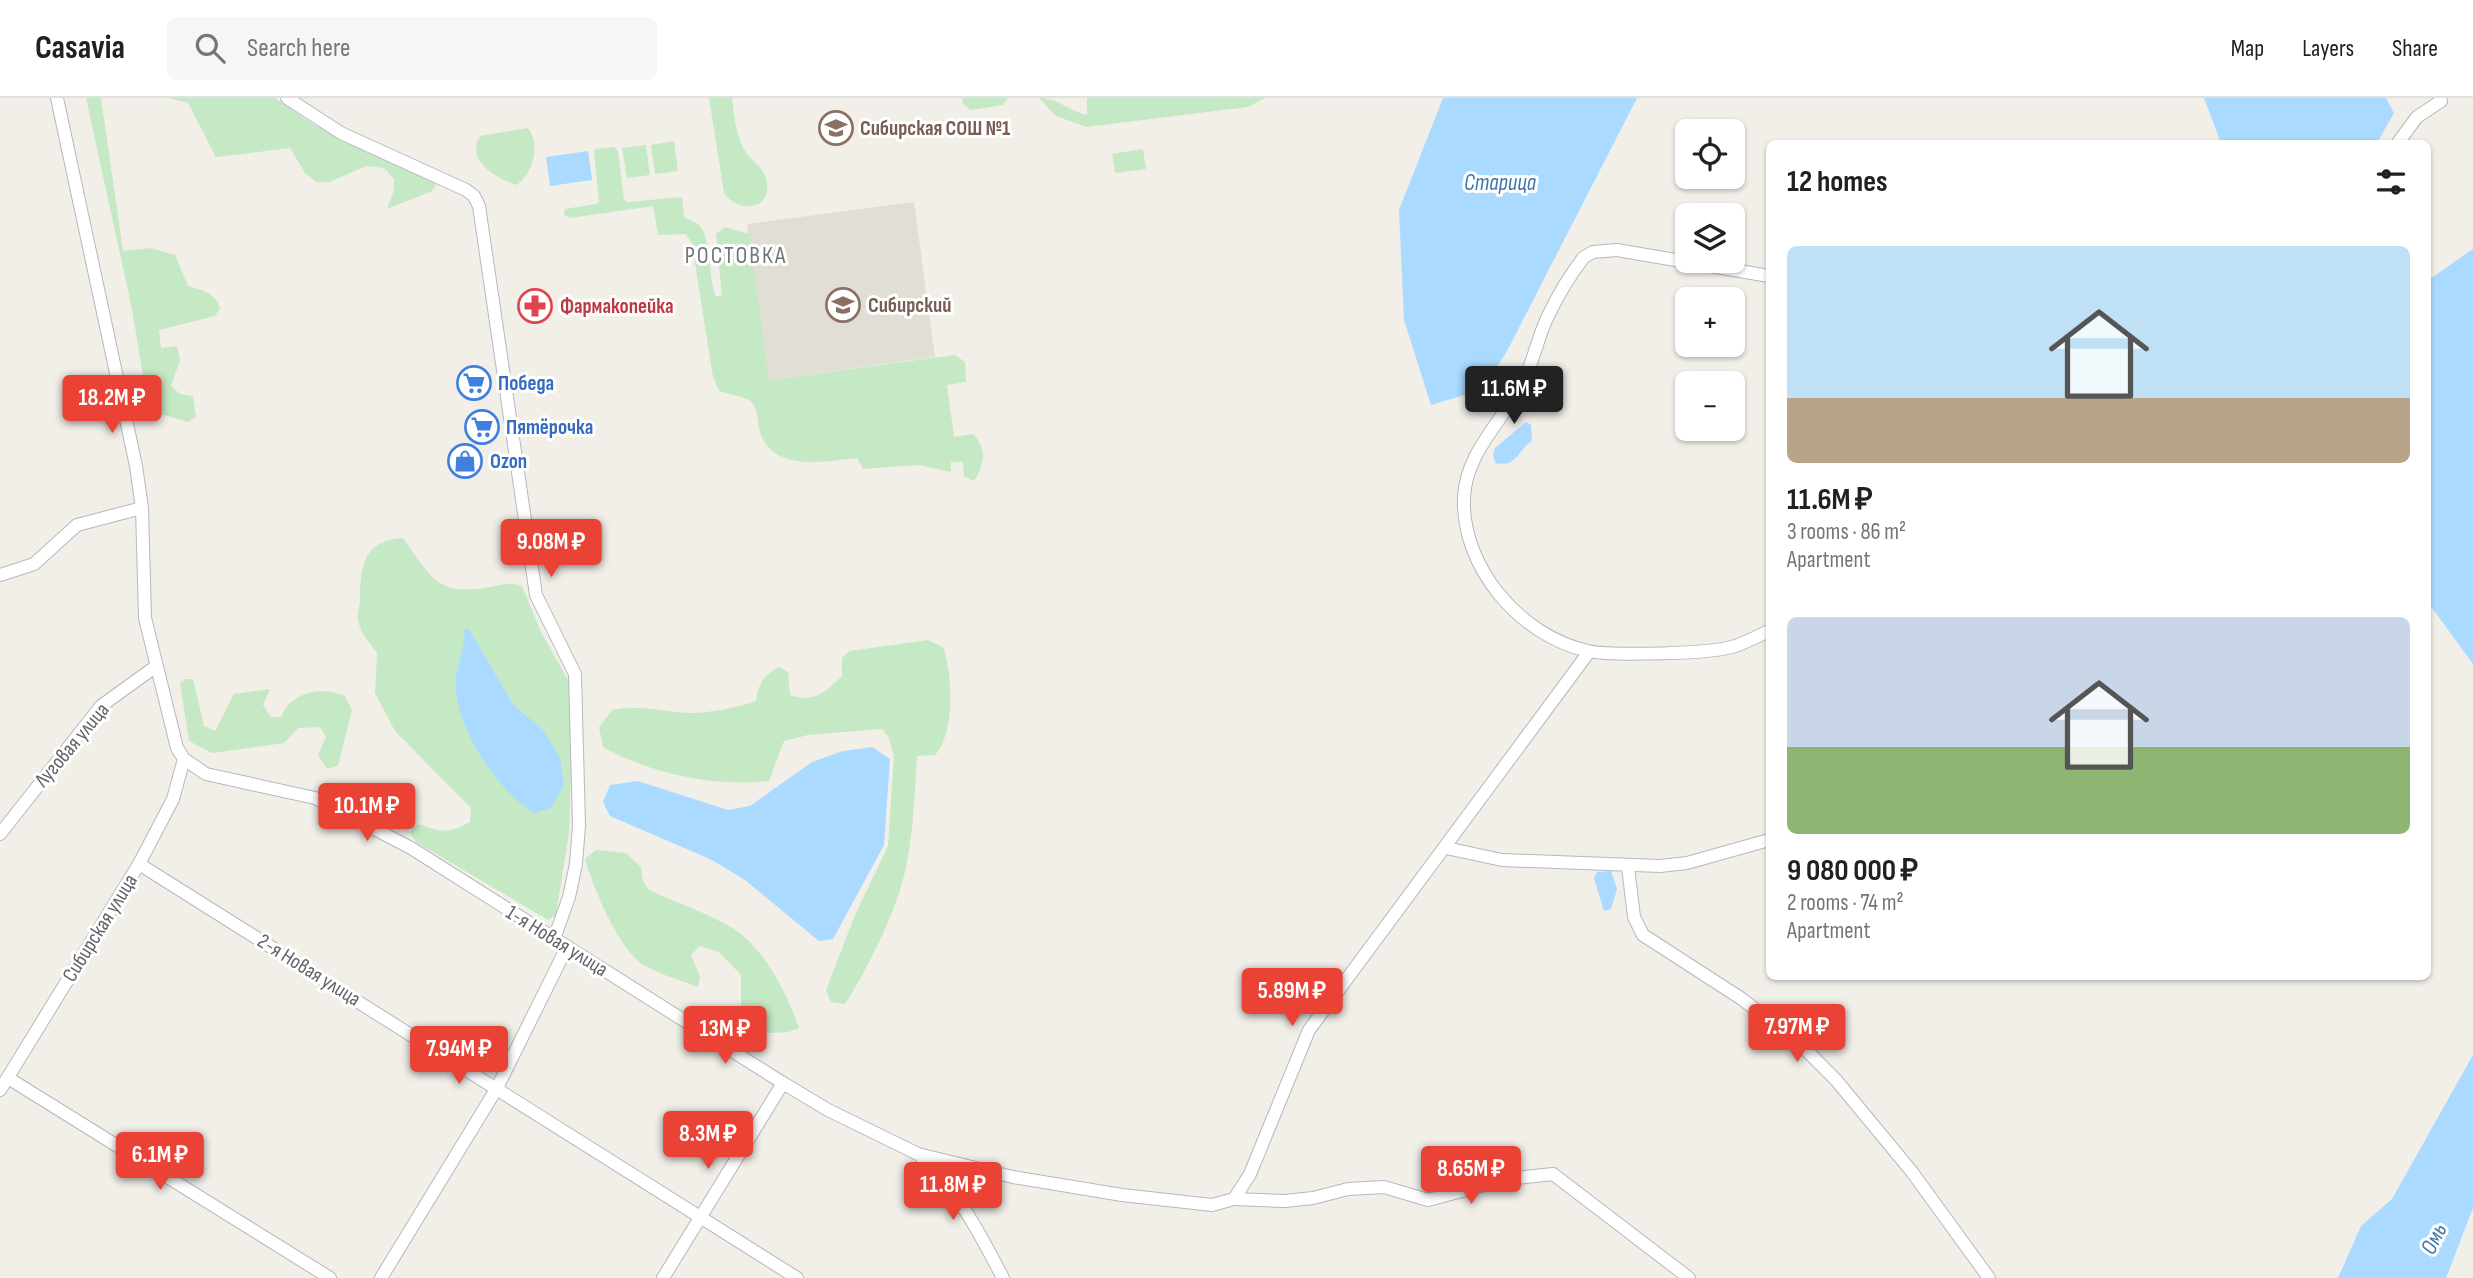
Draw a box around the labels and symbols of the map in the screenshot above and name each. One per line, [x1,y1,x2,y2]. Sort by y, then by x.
school or university icon: Сибирская СОШ №1 [817,109,855,147]
place label: Сибирская СОШ №1 [860,116,1010,141]
water label: Старица [1464,169,1537,197]
district label: РОСТОВКА [685,241,787,270]
school or university icon: Сибирский [824,286,862,324]
pharmacy icon: Фармакопейка [516,287,554,325]
place label: Сибирский [868,293,951,318]
place label: Фармакопейка [560,294,674,319]
supermarket icon: Победа [455,364,493,402]
pin: 11.6M ₽ [1449,366,1579,426]
place label: Победа [498,371,554,396]
pin: 18.2M ₽ [47,376,177,435]
supermarket icon: Пятёрочка [463,408,501,446]
place label: Пятёрочка [506,415,593,440]
shop icon: Ozon [446,442,484,480]
place label: Ozon [490,449,527,474]
pin: 9.08M ₽ [486,519,616,579]
street label: Луговая улица [29,698,114,793]
pin: 10.1M ₽ [302,784,432,843]
street label: Сибирская улица [57,870,143,986]
street label: 1-я Новая улица [501,900,613,982]
street label: 2-я Новая улица [253,928,365,1012]
pin: 5.89M ₽ [1227,968,1357,1028]
pin: 7.97M ₽ [1732,1004,1862,1064]
pin: 13M ₽ [676,1006,774,1066]
pin: 7.94M ₽ [394,1026,524,1086]
pin: 8.3M ₽ [651,1112,765,1171]
pin: 6.1M ₽ [103,1132,217,1192]
pin: 8.65M ₽ [1406,1146,1536,1206]
pin: 11.8M ₽ [888,1162,1018,1222]
water label: Омь [2414,1219,2454,1259]

